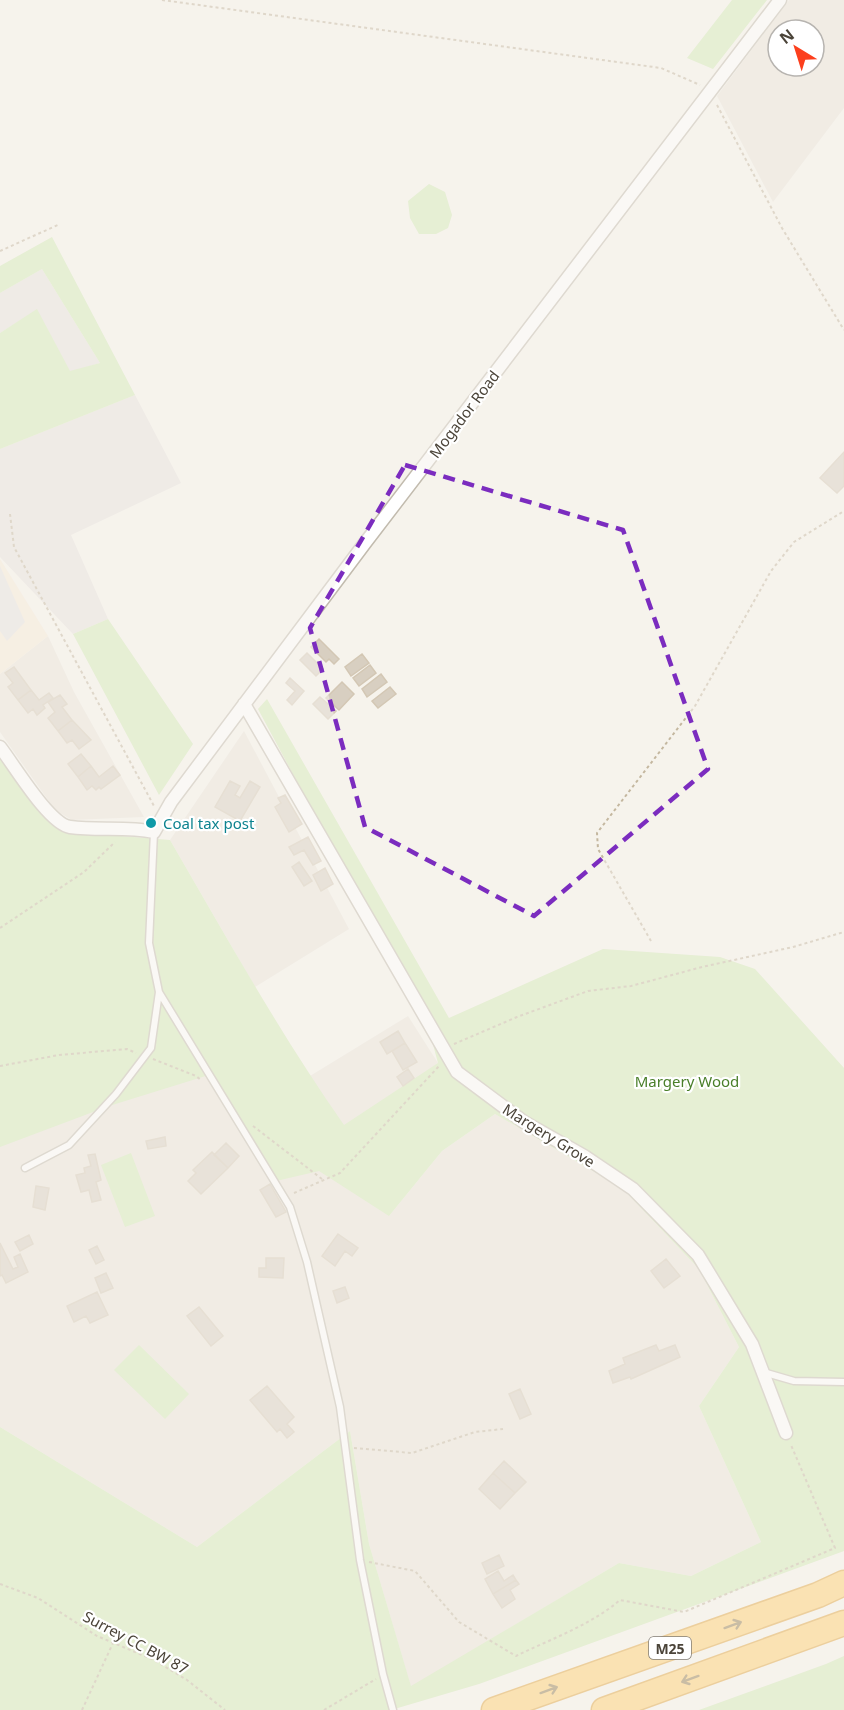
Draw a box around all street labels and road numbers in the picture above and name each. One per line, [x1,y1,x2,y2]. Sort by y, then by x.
street label: Mogador Road [424,366,504,462]
street label: Margery Grove [499,1099,599,1171]
street label: Surrey CC BW 87 [80,1606,192,1678]
road number: M25 [649,1637,691,1659]

